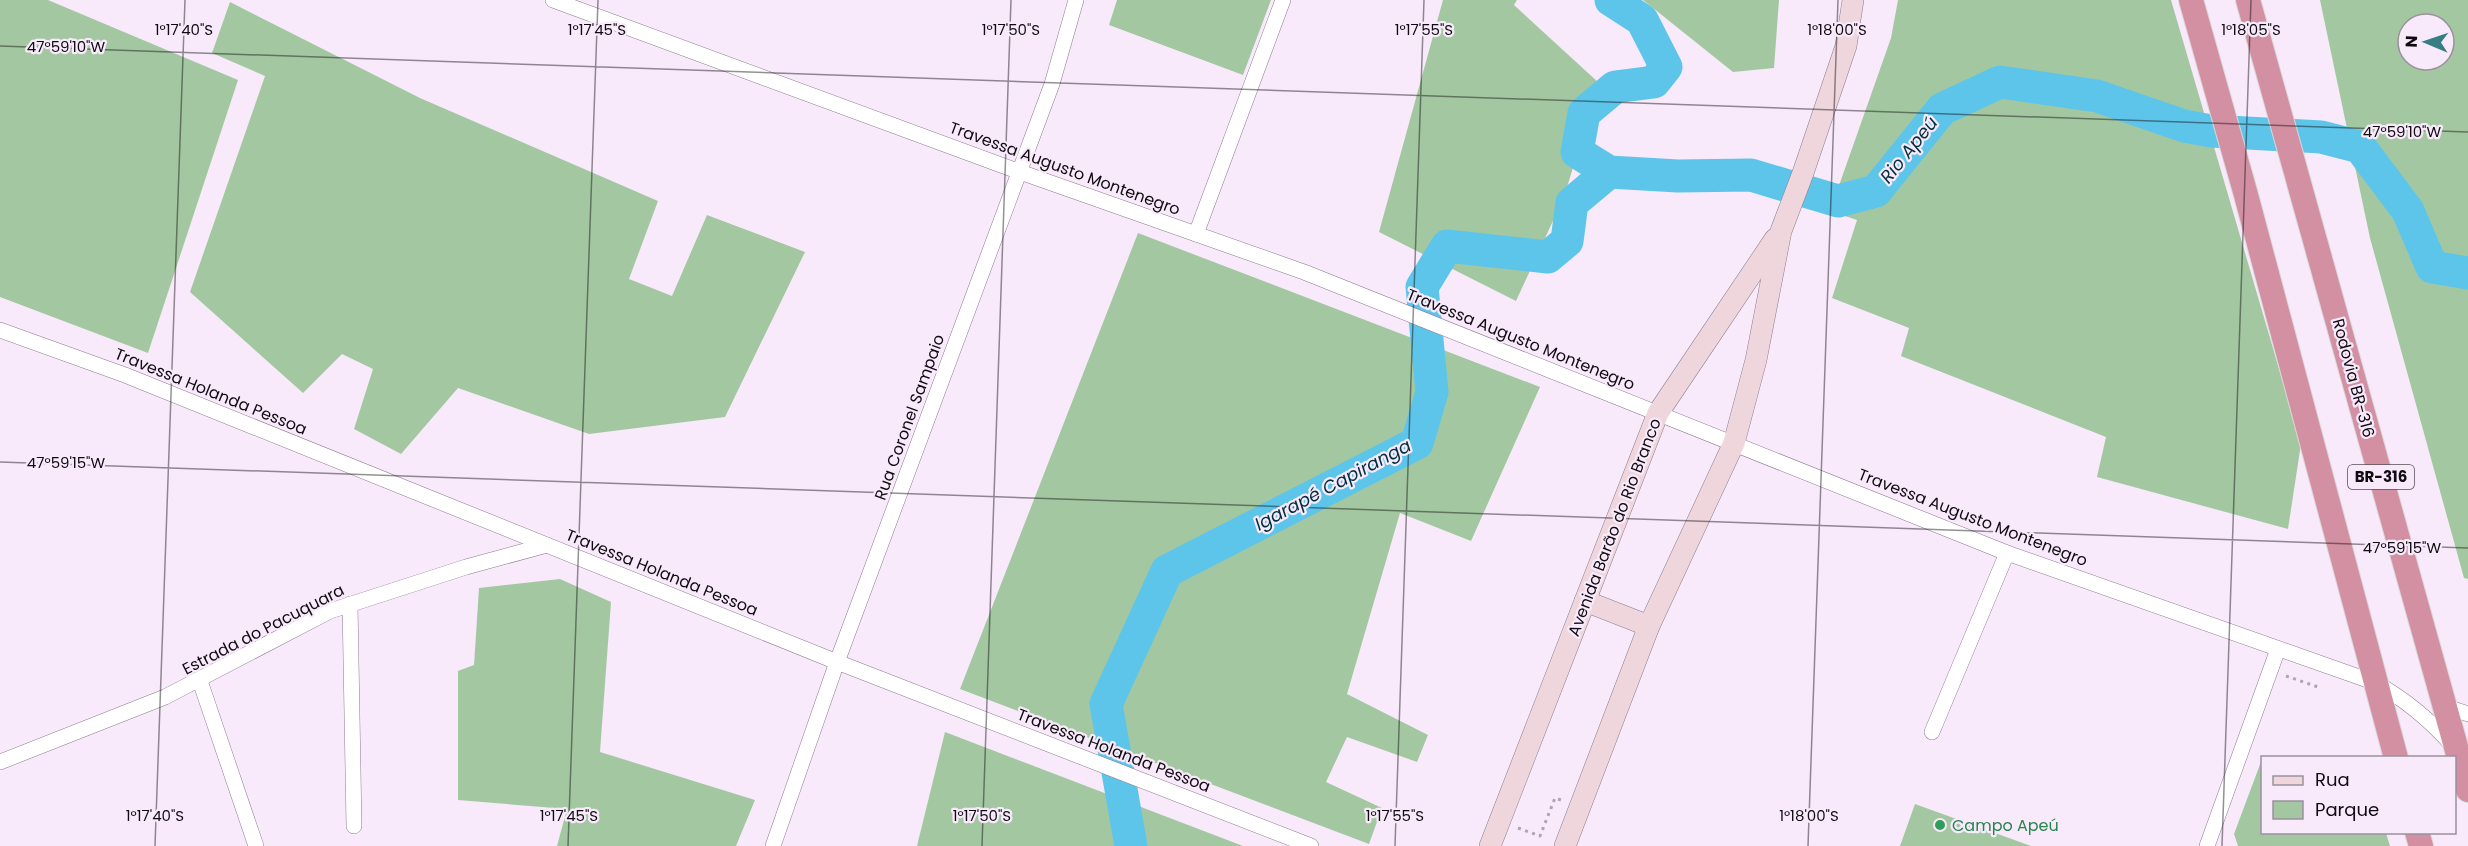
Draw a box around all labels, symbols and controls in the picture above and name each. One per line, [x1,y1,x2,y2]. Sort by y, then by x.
north arrow [2396,12,2456,72]
text: 1°17'40"S [155,19,213,40]
text: 1°17'45"S [568,19,626,40]
text: 1°17'50"S [982,19,1040,40]
text: 1°17'55"S [1395,19,1453,40]
text: 1°18'00"S [1807,19,1867,40]
text: 1°18'05"S [2221,19,2281,40]
text: N [2400,35,2423,48]
text: 47°59'10"W [27,36,105,57]
water label: Rio Apeú [1874,111,1943,188]
street label: Travessa Augusto Montenegro [946,116,1183,221]
text: 47°59'10"W [2363,121,2441,142]
street label: Travessa Augusto Montenegro [1403,283,1638,396]
street label: Rodovia BR-316 [2327,316,2380,440]
street label: Rua Coronel Sampaio [869,331,950,503]
street label: Travessa Holanda Pessoa [111,342,310,441]
street label: Avenida Barão do Rio Branco [1562,415,1667,640]
water label: Igarapé Capiranga [1250,433,1415,536]
text: 47°59'15"W [27,452,105,473]
street label: Travessa Augusto Montenegro [1855,463,2091,572]
road number: BR-316 [2348,465,2414,489]
street label: Travessa Holanda Pessoa [562,523,761,622]
text: 47°59'15"W [2363,537,2441,558]
street label: Estrada do Pacuquara [178,579,348,680]
street label: Travessa Holanda Pessoa [1014,703,1214,798]
legend [2261,756,2456,834]
text: Rua [2315,767,2350,792]
text: Parque [2315,797,2379,822]
text: 1°17'40"S [126,805,184,826]
text: 1°17'45"S [540,805,598,826]
text: 1°17'50"S [953,805,1011,826]
text: 1°17'55"S [1366,805,1424,826]
text: 1°18'00"S [1779,805,1839,826]
place label: Campo Apeú [1952,814,2059,837]
marker: Campo Apeú [1933,818,1947,832]

